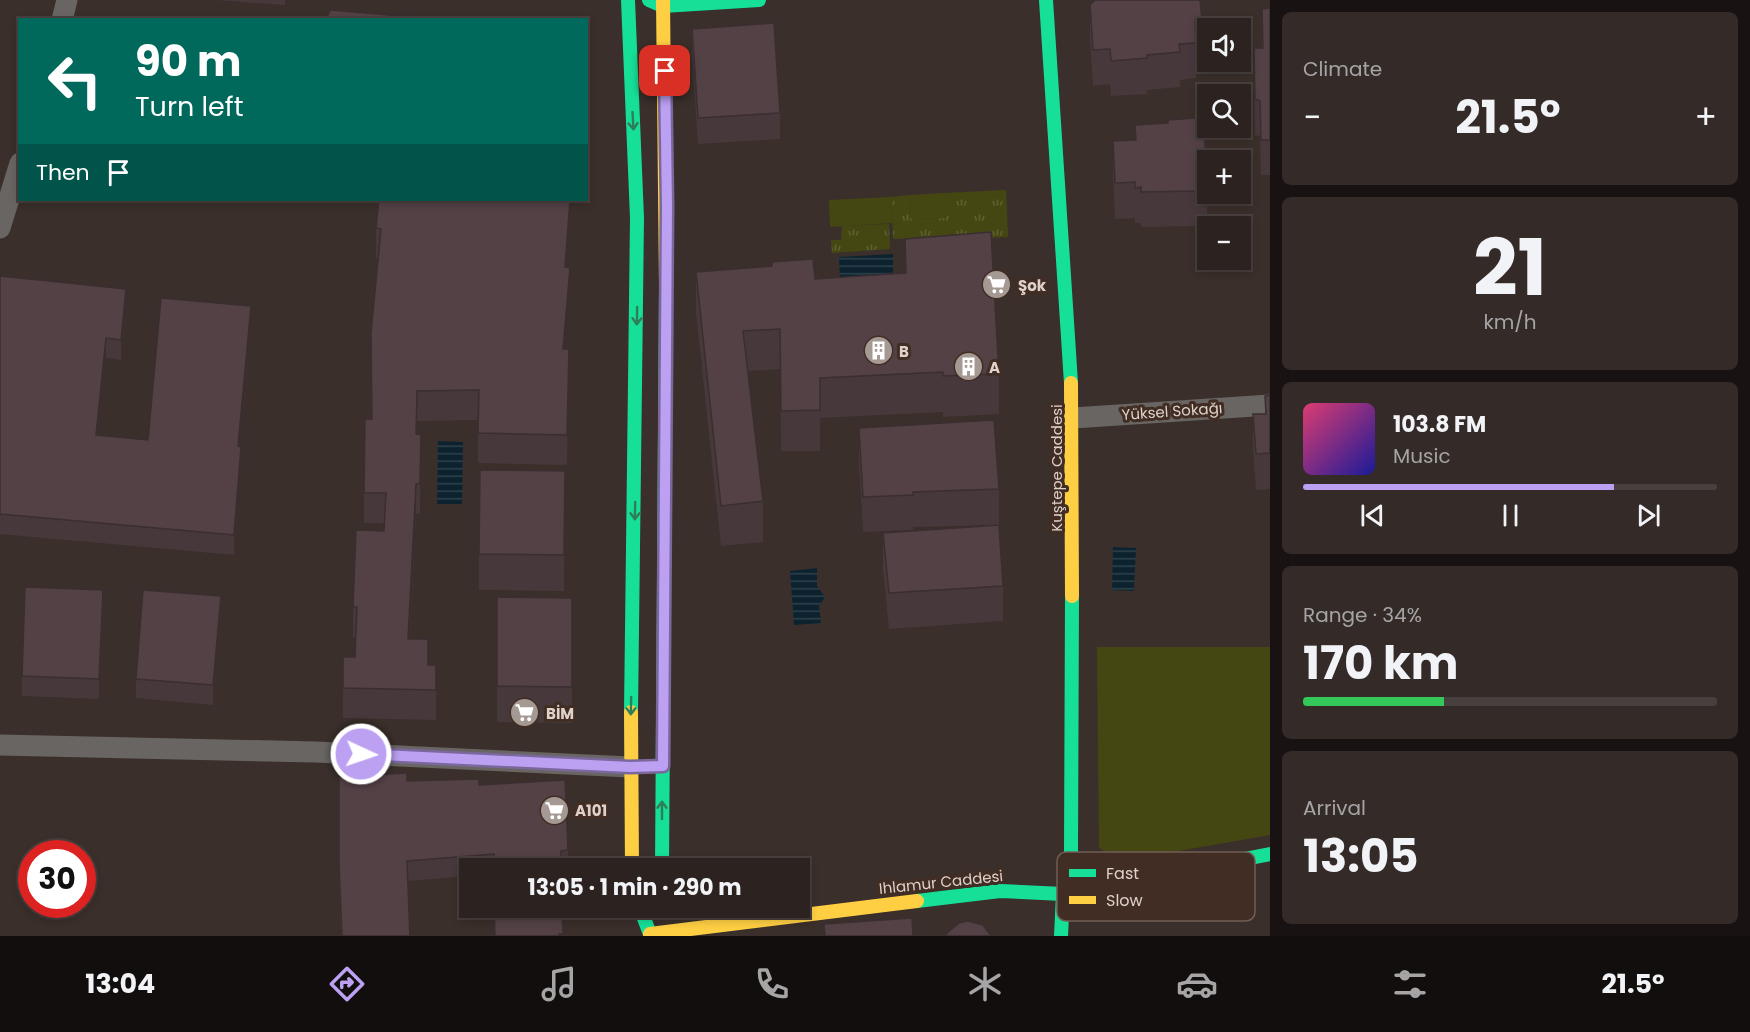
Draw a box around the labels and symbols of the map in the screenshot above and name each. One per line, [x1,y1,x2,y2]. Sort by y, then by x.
pin [639,45,690,96]
one-way arrow [628,111,639,131]
supermarket icon: Şok [981,269,1013,301]
place label: Şok [1018,275,1047,296]
one-way arrow [631,306,642,326]
building icon: B [862,335,894,367]
place label: B [899,341,909,362]
building icon: A [952,351,984,383]
place label: A [989,357,1000,378]
street label: Yüksel Sokağı [1121,397,1223,425]
street label: Kuştepe Caddesi [1046,404,1067,532]
one-way arrow [629,501,641,521]
one-way arrow [625,696,637,716]
supermarket icon: BİM [509,697,541,729]
place label: BİM [546,703,574,724]
position arrow [329,722,393,786]
supermarket icon: A101 [538,794,570,826]
place label: A101 [575,800,607,821]
one-way arrow [656,801,668,821]
speed limit sign: 30 [18,840,96,918]
legend [1057,852,1255,921]
text: Fast [1106,862,1139,885]
street label: Ihlamur Caddesi [878,865,1004,899]
text: Slow [1106,889,1143,912]

